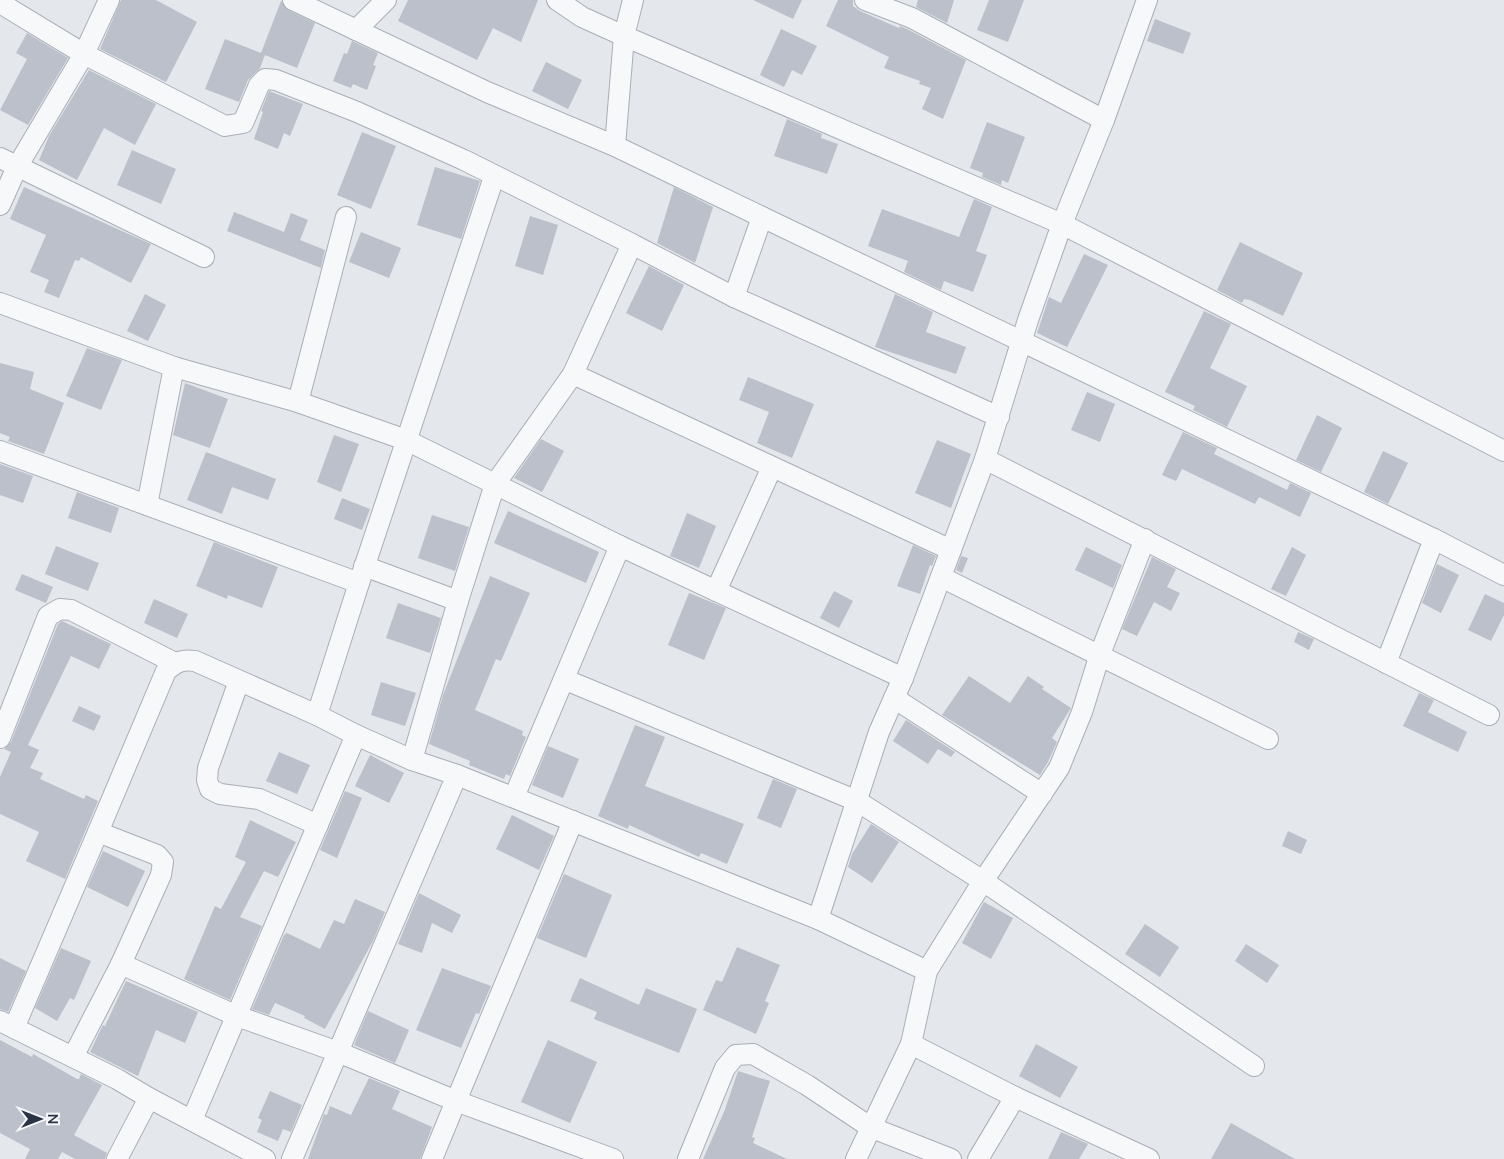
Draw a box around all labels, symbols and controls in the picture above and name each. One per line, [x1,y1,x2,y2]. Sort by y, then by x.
north arrow [15,1094,65,1144]
text: N [43,1114,62,1124]

